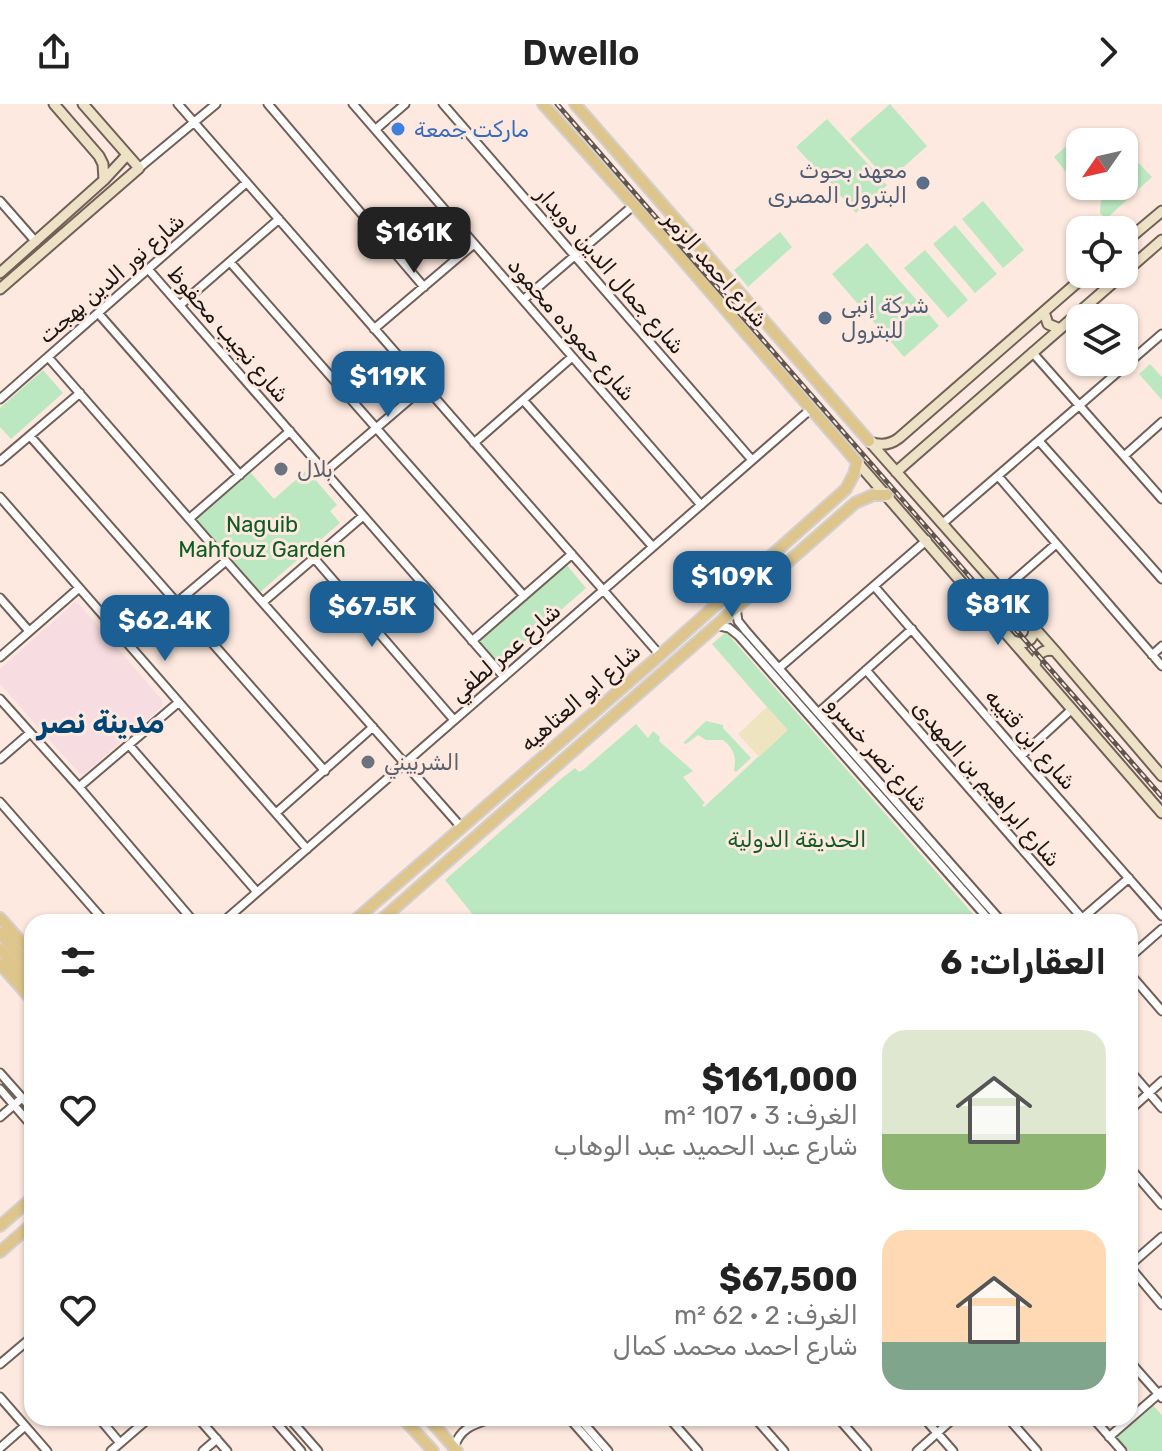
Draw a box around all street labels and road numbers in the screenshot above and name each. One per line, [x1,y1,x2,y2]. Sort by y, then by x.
street label: شارع جمال الدين دويدار [528,179,691,361]
street label: شارع احمد الزمر [655,204,773,334]
street label: شارع نور الدين بهجت [33,207,191,351]
street label: شارع حموده محمود [500,252,641,408]
street label: شارع نجيب محفوظ [160,260,295,409]
street label: شارع عمر لطفي [445,597,568,710]
street label: شارع ابو العتاهيه [515,638,647,759]
street label: شارع ابن قتيبه [978,683,1082,797]
street label: شارع نصر خسرو [819,692,935,818]
street label: شارع ابراهيم بن المهدى [905,694,1067,874]

